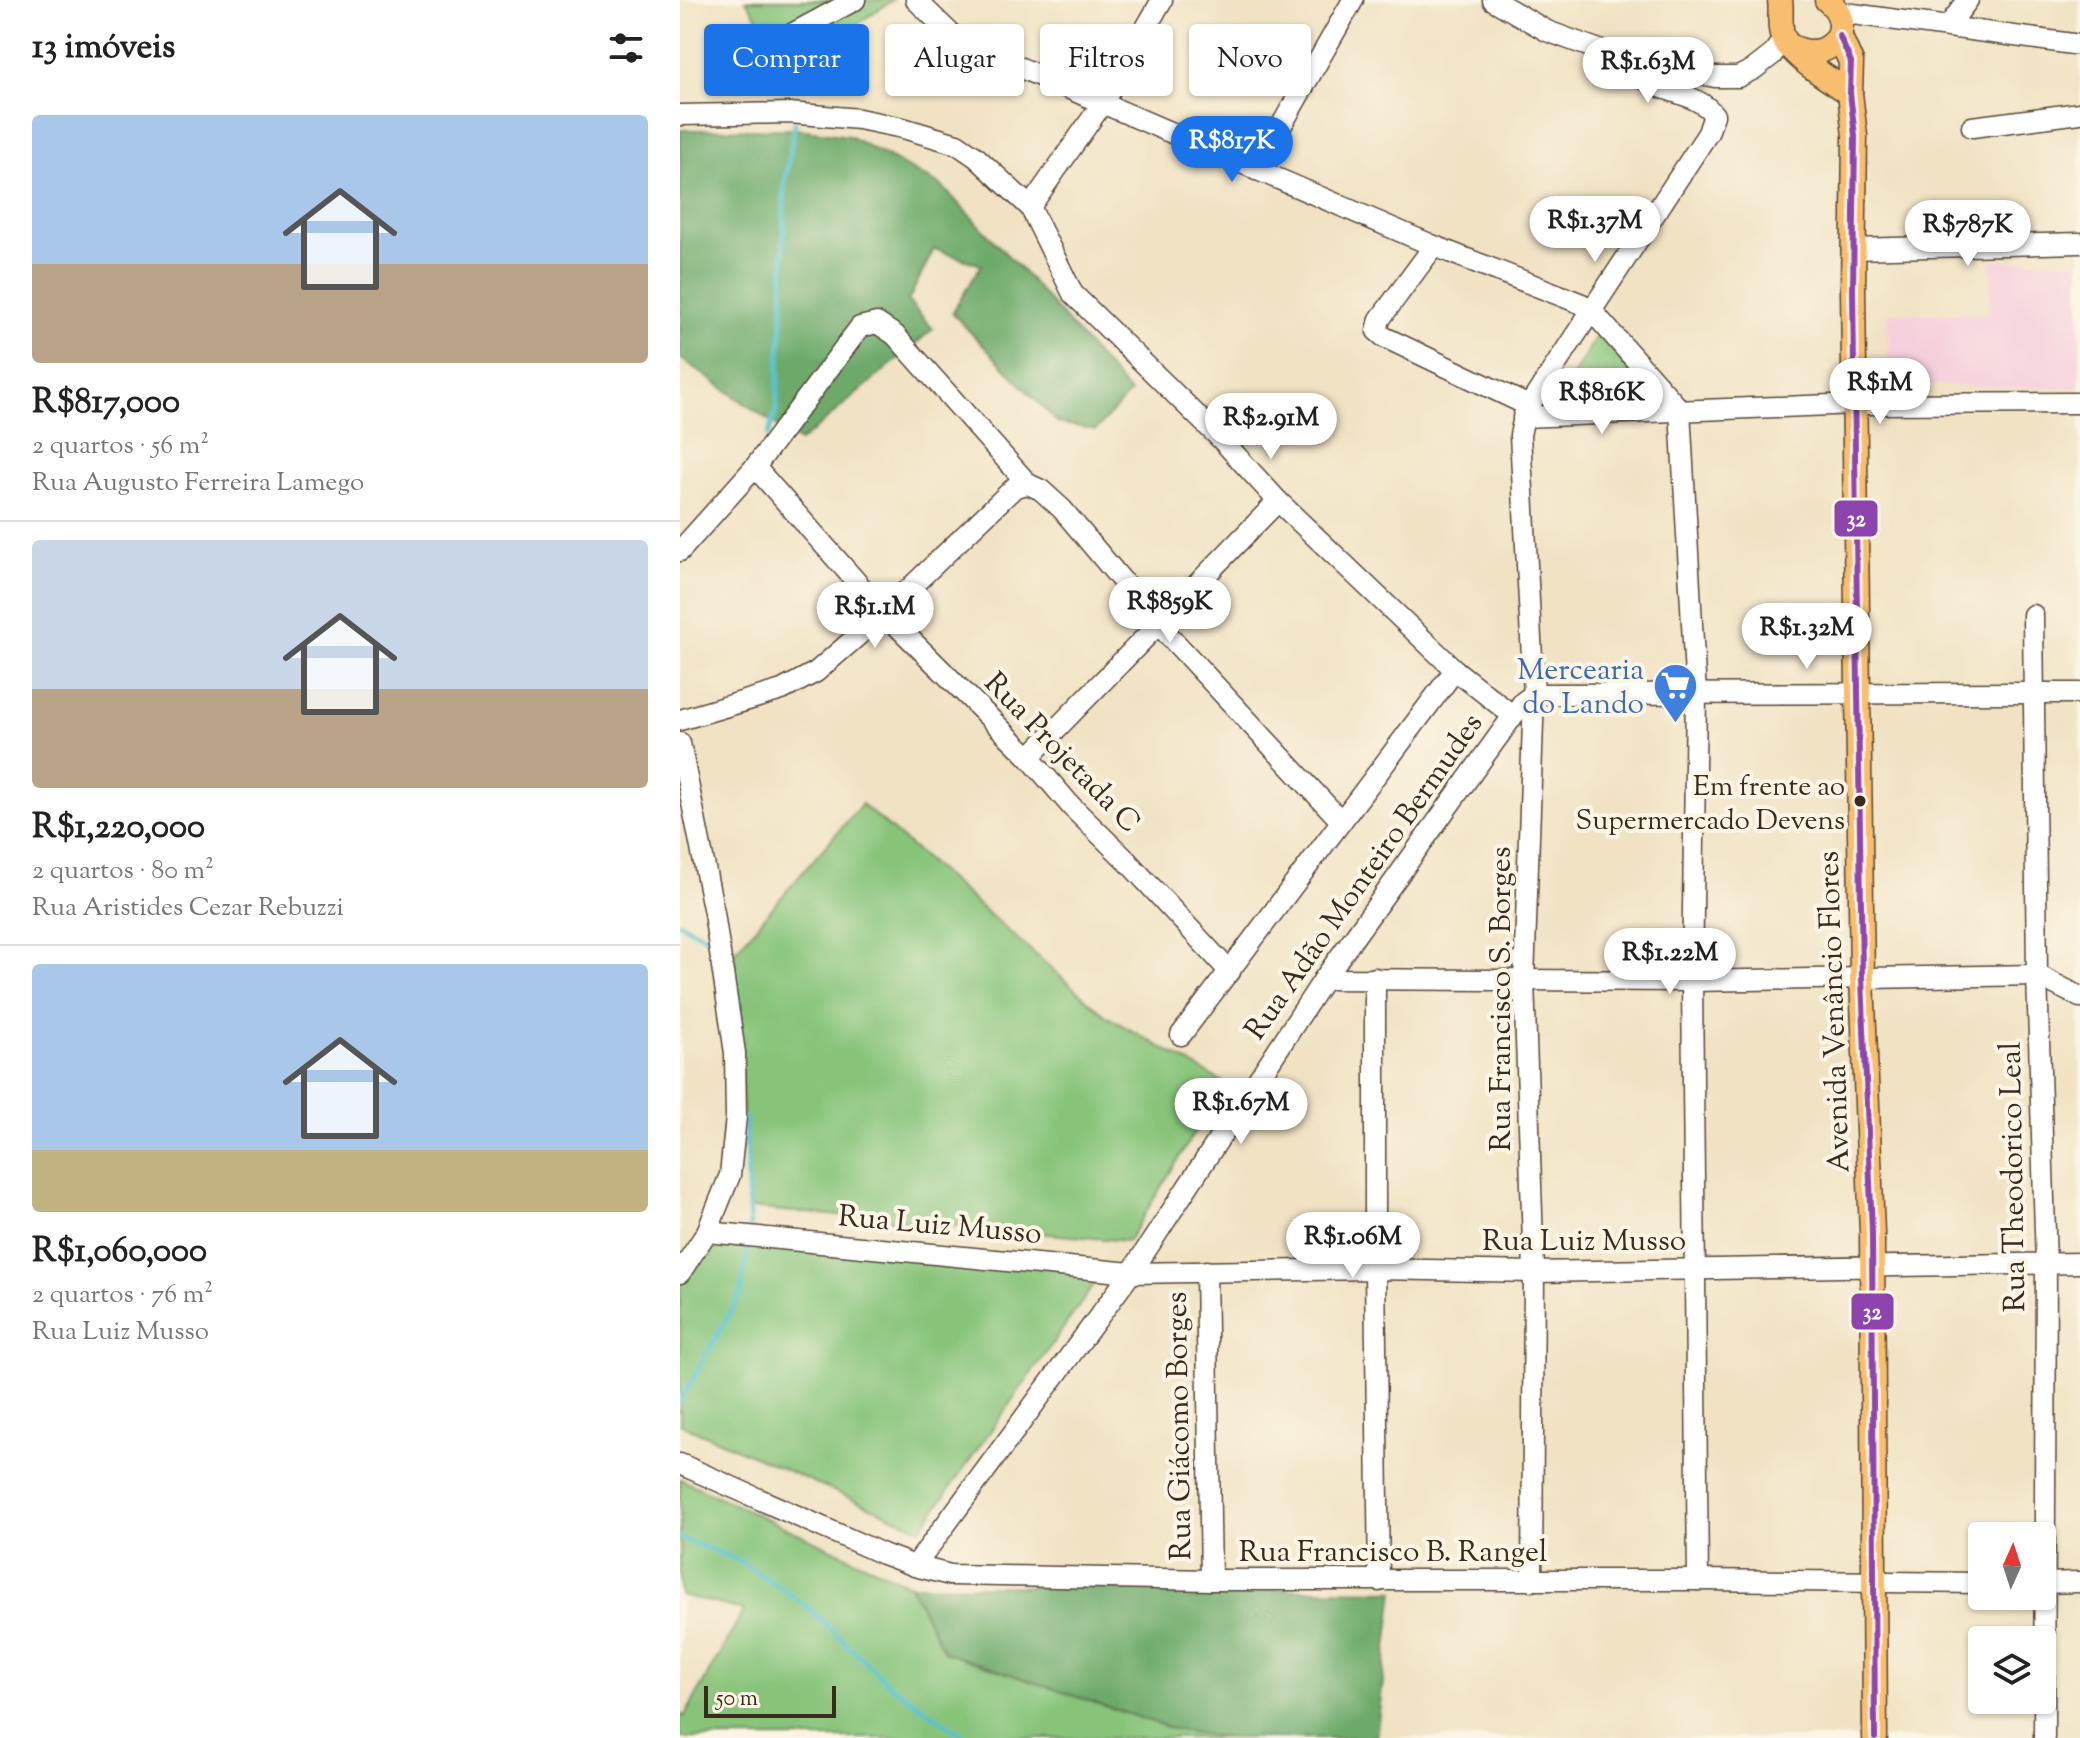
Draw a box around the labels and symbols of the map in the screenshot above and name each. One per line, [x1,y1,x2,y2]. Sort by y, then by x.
pin: R$1.63M [1574,37,1722,105]
pin: R$817K [1167,116,1297,184]
pin: R$1.37M [1521,196,1669,264]
pin: R$787K [1903,200,2033,268]
pin: R$1M [1833,358,1927,426]
pin: R$816K [1537,368,1667,436]
pin: R$2.91M [1197,393,1345,461]
line badge: 32 [1833,499,1879,538]
text: 32 [1846,505,1866,537]
pin: R$859K [1105,577,1235,645]
pin: R$1.1M [810,582,940,650]
pin: R$1.32M [1733,603,1881,671]
place label: Mercearia do Lando [1517,650,1644,727]
supermarket icon: Mercearia do Lando [1651,662,1699,725]
street label: Rua Projetada C [973,664,1149,844]
street label: Rua Adão Monteiro Bermudes [1236,705,1495,1050]
place label: Em frente ao Supermercado Devens [1575,768,1845,842]
marker: Em frente ao Supermercado Devens [1852,793,1868,809]
street label: Rua Francisco S. Borges [1481,847,1524,1151]
street label: Avenida Venâncio Flores [1808,850,1863,1174]
pin: R$1.22M [1596,928,1744,996]
street label: Rua Theodorico Leal [1991,1041,2038,1312]
pin: R$1.67M [1167,1078,1315,1146]
street label: Rua Luiz Musso [836,1196,1043,1257]
pin: R$1.06M [1279,1212,1427,1280]
street label: Rua Luiz Musso [1482,1221,1686,1264]
street label: Rua Giácomo Borges [1157,1291,1204,1561]
line badge: 32 [1850,1292,1895,1331]
text: 32 [1862,1298,1882,1330]
north arrow [1968,1522,2056,1610]
street label: Rua Francisco B. Rangel [1239,1532,1547,1575]
scale bar [704,1682,836,1718]

